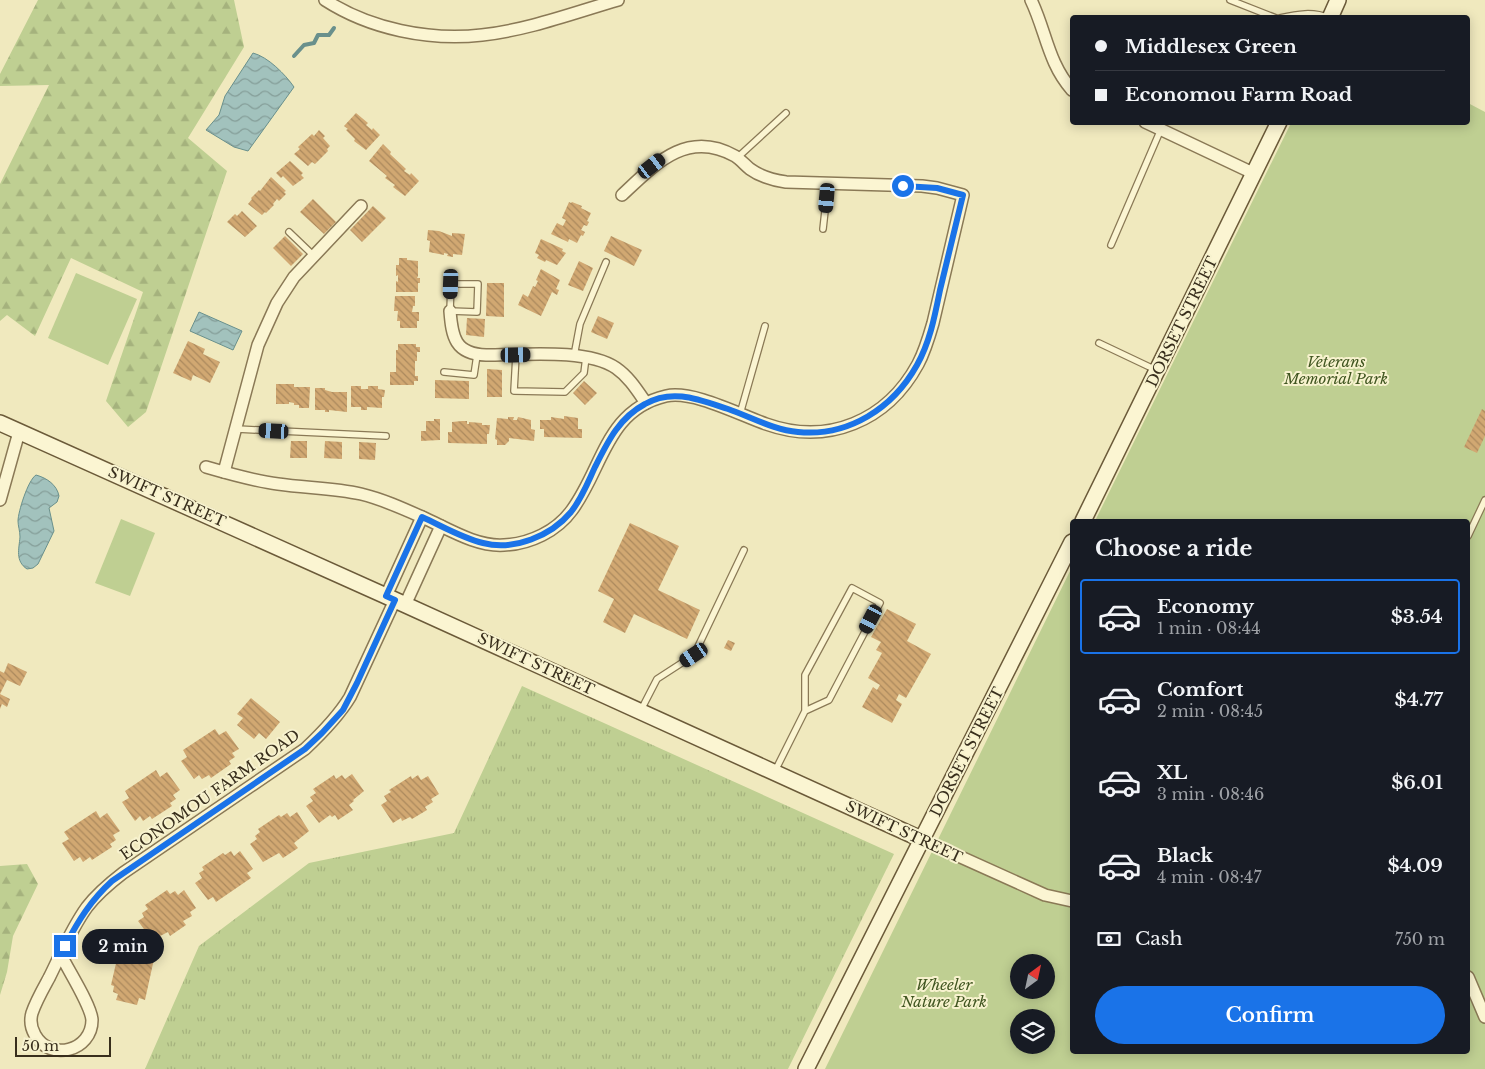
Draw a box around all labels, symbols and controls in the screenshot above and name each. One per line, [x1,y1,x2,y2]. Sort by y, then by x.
text: Middlesex Green [1125,35,1297,58]
text: Economou Farm Road [1125,83,1352,106]
car [635,151,668,181]
route start [892,175,914,197]
car [818,182,835,214]
street label: DORSET STREET [1142,253,1221,390]
car [442,269,459,299]
car [500,347,531,363]
park label: Veterans Memorial Park [1283,352,1388,388]
car [258,423,289,439]
street label: SWIFT STREET [105,462,229,531]
text: Choose a ride [1095,535,1252,562]
icon: car [1097,594,1142,639]
text: Economy [1157,595,1254,618]
car [857,602,884,636]
text: $3.54 [1391,605,1443,628]
text: 1 min · 08:44 [1157,618,1261,638]
street label: SWIFT STREET [475,628,598,699]
car [677,640,710,670]
icon: car [1097,677,1142,722]
text: Comfort [1157,678,1244,701]
street label: DORSET STREET [926,684,1007,820]
text: $4.77 [1395,688,1443,711]
text: 2 min · 08:45 [1157,701,1263,721]
street label: ECONOMOU FARM ROAD [116,725,303,864]
icon: car [1097,760,1142,805]
text: XL [1157,761,1187,784]
text: $6.01 [1391,771,1443,794]
text: 3 min · 08:46 [1157,784,1264,804]
street label: SWIFT STREET [843,796,966,867]
icon: car [1097,843,1142,888]
text: Black [1157,844,1213,867]
text: $4.09 [1387,854,1443,877]
text: 4 min · 08:47 [1157,867,1261,887]
icon: cash [1095,925,1123,953]
text: Cash [1135,927,1182,950]
callout: 2 min [82,928,165,964]
text: 750 m [1395,929,1445,949]
route end [54,935,76,957]
text: 2 min [98,936,148,956]
north arrow [1010,954,1055,999]
map controls [1010,954,1055,1054]
park label: Wheeler Nature Park [900,975,987,1011]
button: Confirm [1095,986,1445,1044]
button: layers [1010,1009,1055,1054]
scale bar [15,1034,111,1057]
text: 50 m [22,1037,59,1055]

